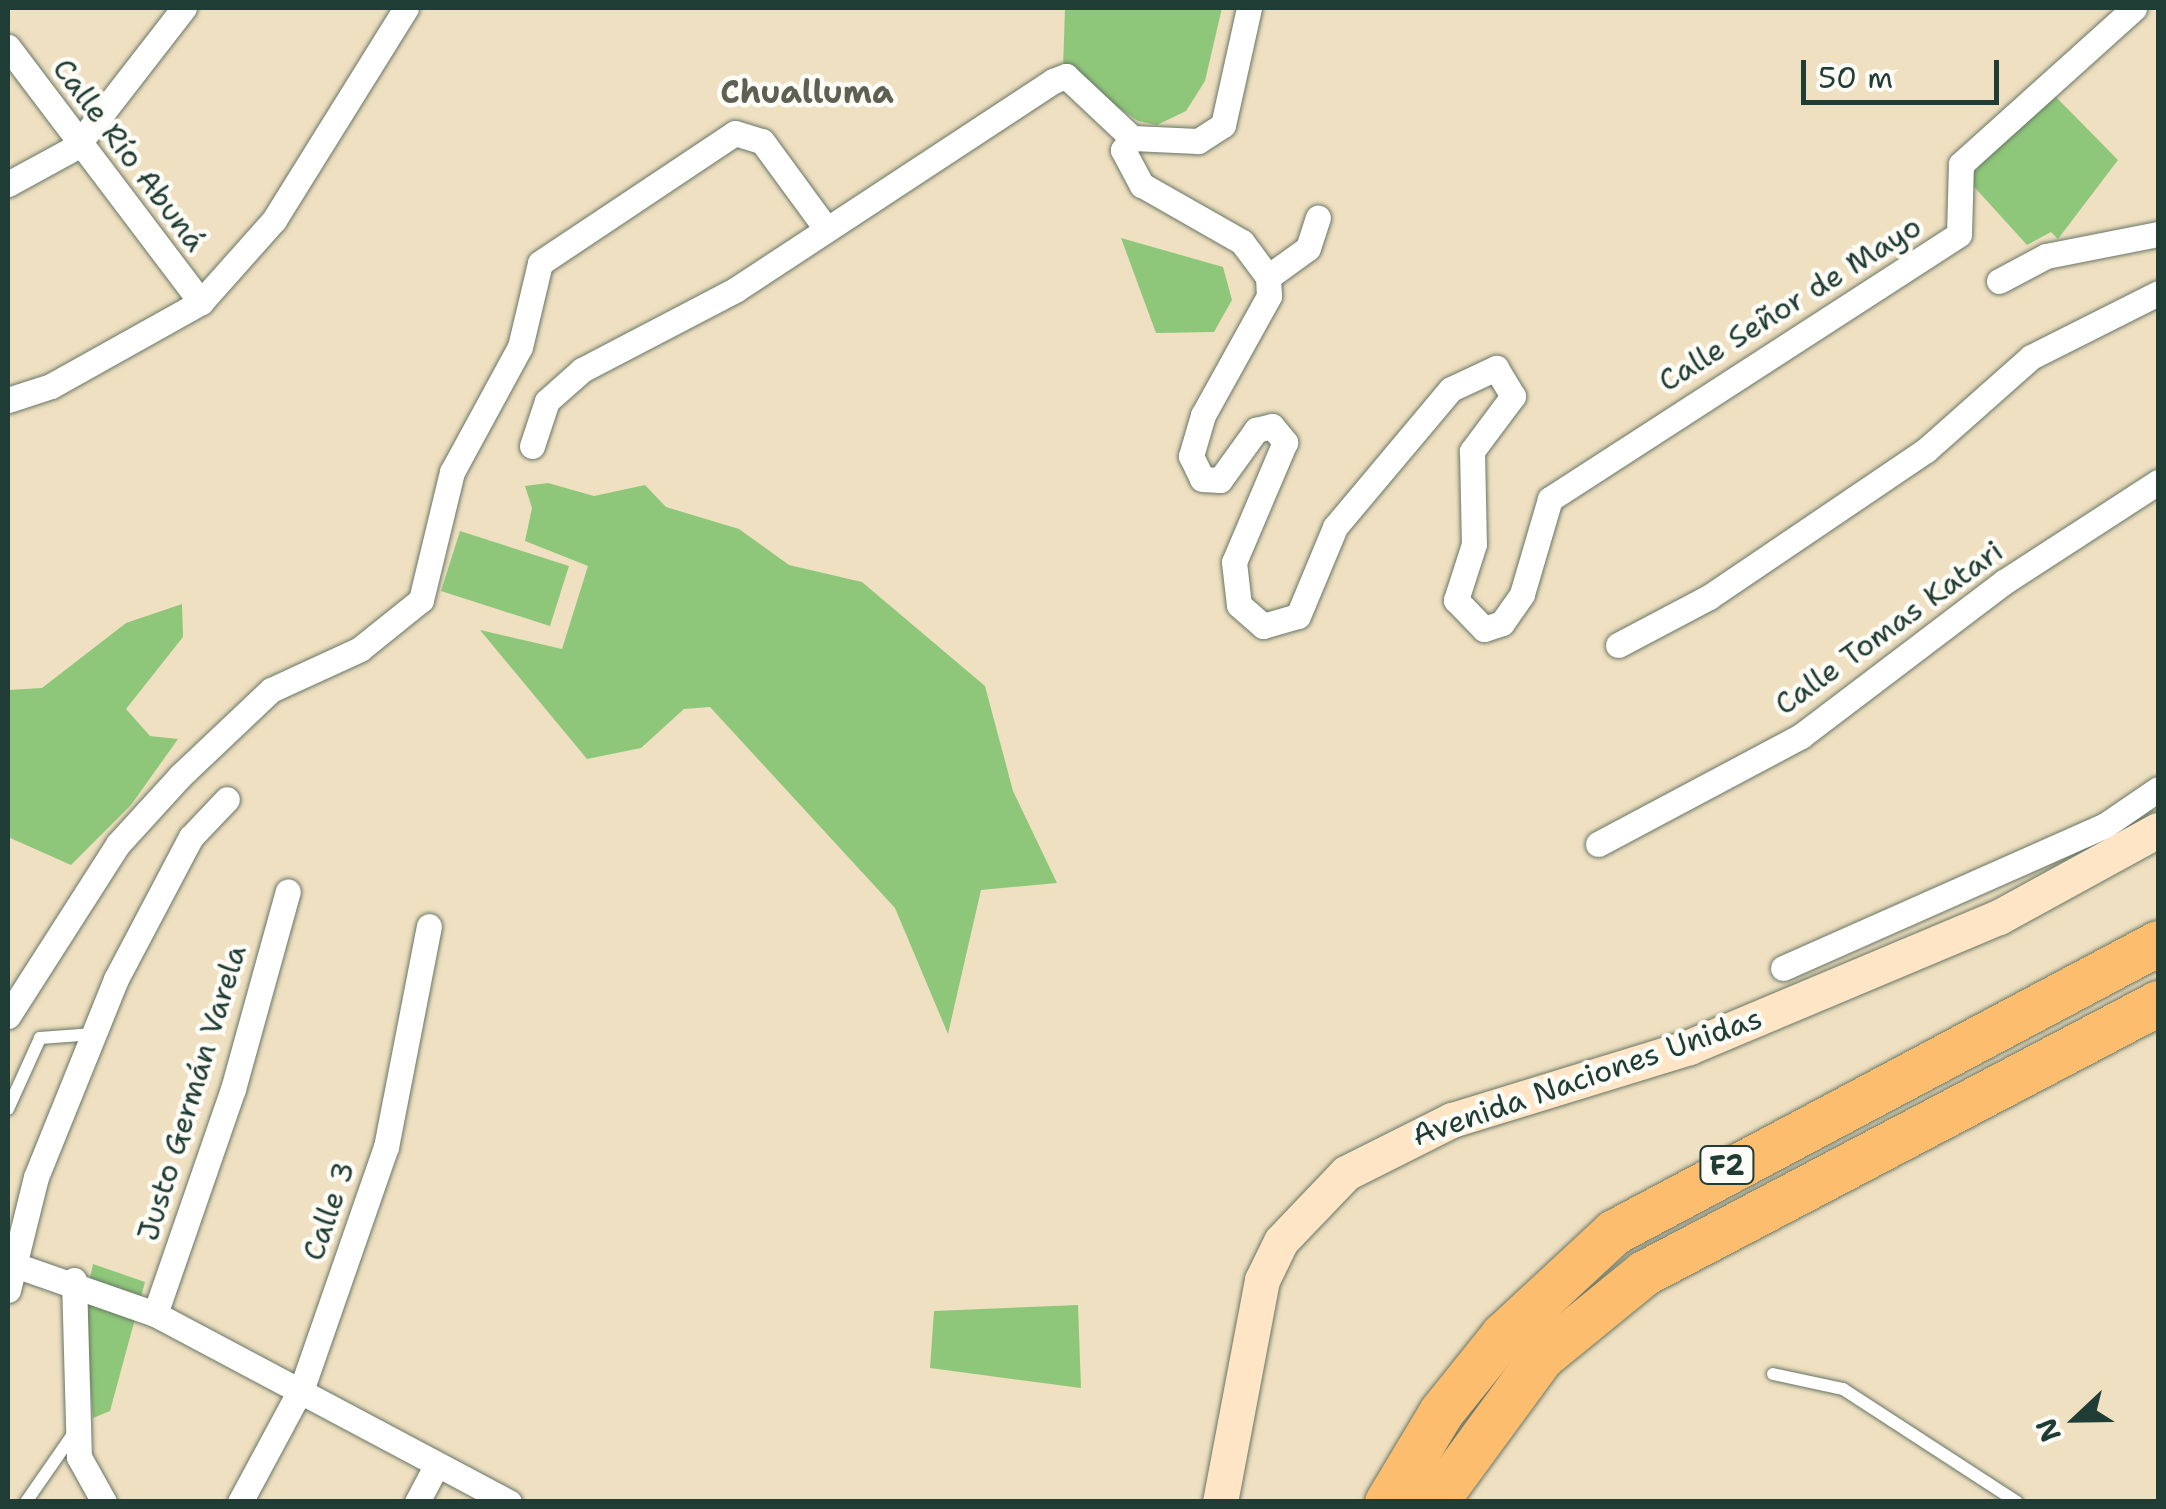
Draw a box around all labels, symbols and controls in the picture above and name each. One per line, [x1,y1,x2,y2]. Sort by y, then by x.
scale bar [1806,40,2004,102]
street label: Calle Río Abuná [45,51,213,259]
text: 50 m [1818,57,1893,98]
district label: Chualluma [720,73,894,111]
street label: Calle Señor de Mayo [1652,208,1928,400]
street label: Calle Tomas Katari [1768,533,2010,723]
street label: Justo Germán Varela [130,941,254,1245]
street label: Avenida Naciones Unidas [1407,1000,1767,1154]
road number: F2 [1697,1142,1757,1188]
street label: Calle 3 [295,1157,363,1265]
north arrow [2026,1369,2126,1469]
text: N [2026,1413,2070,1448]

